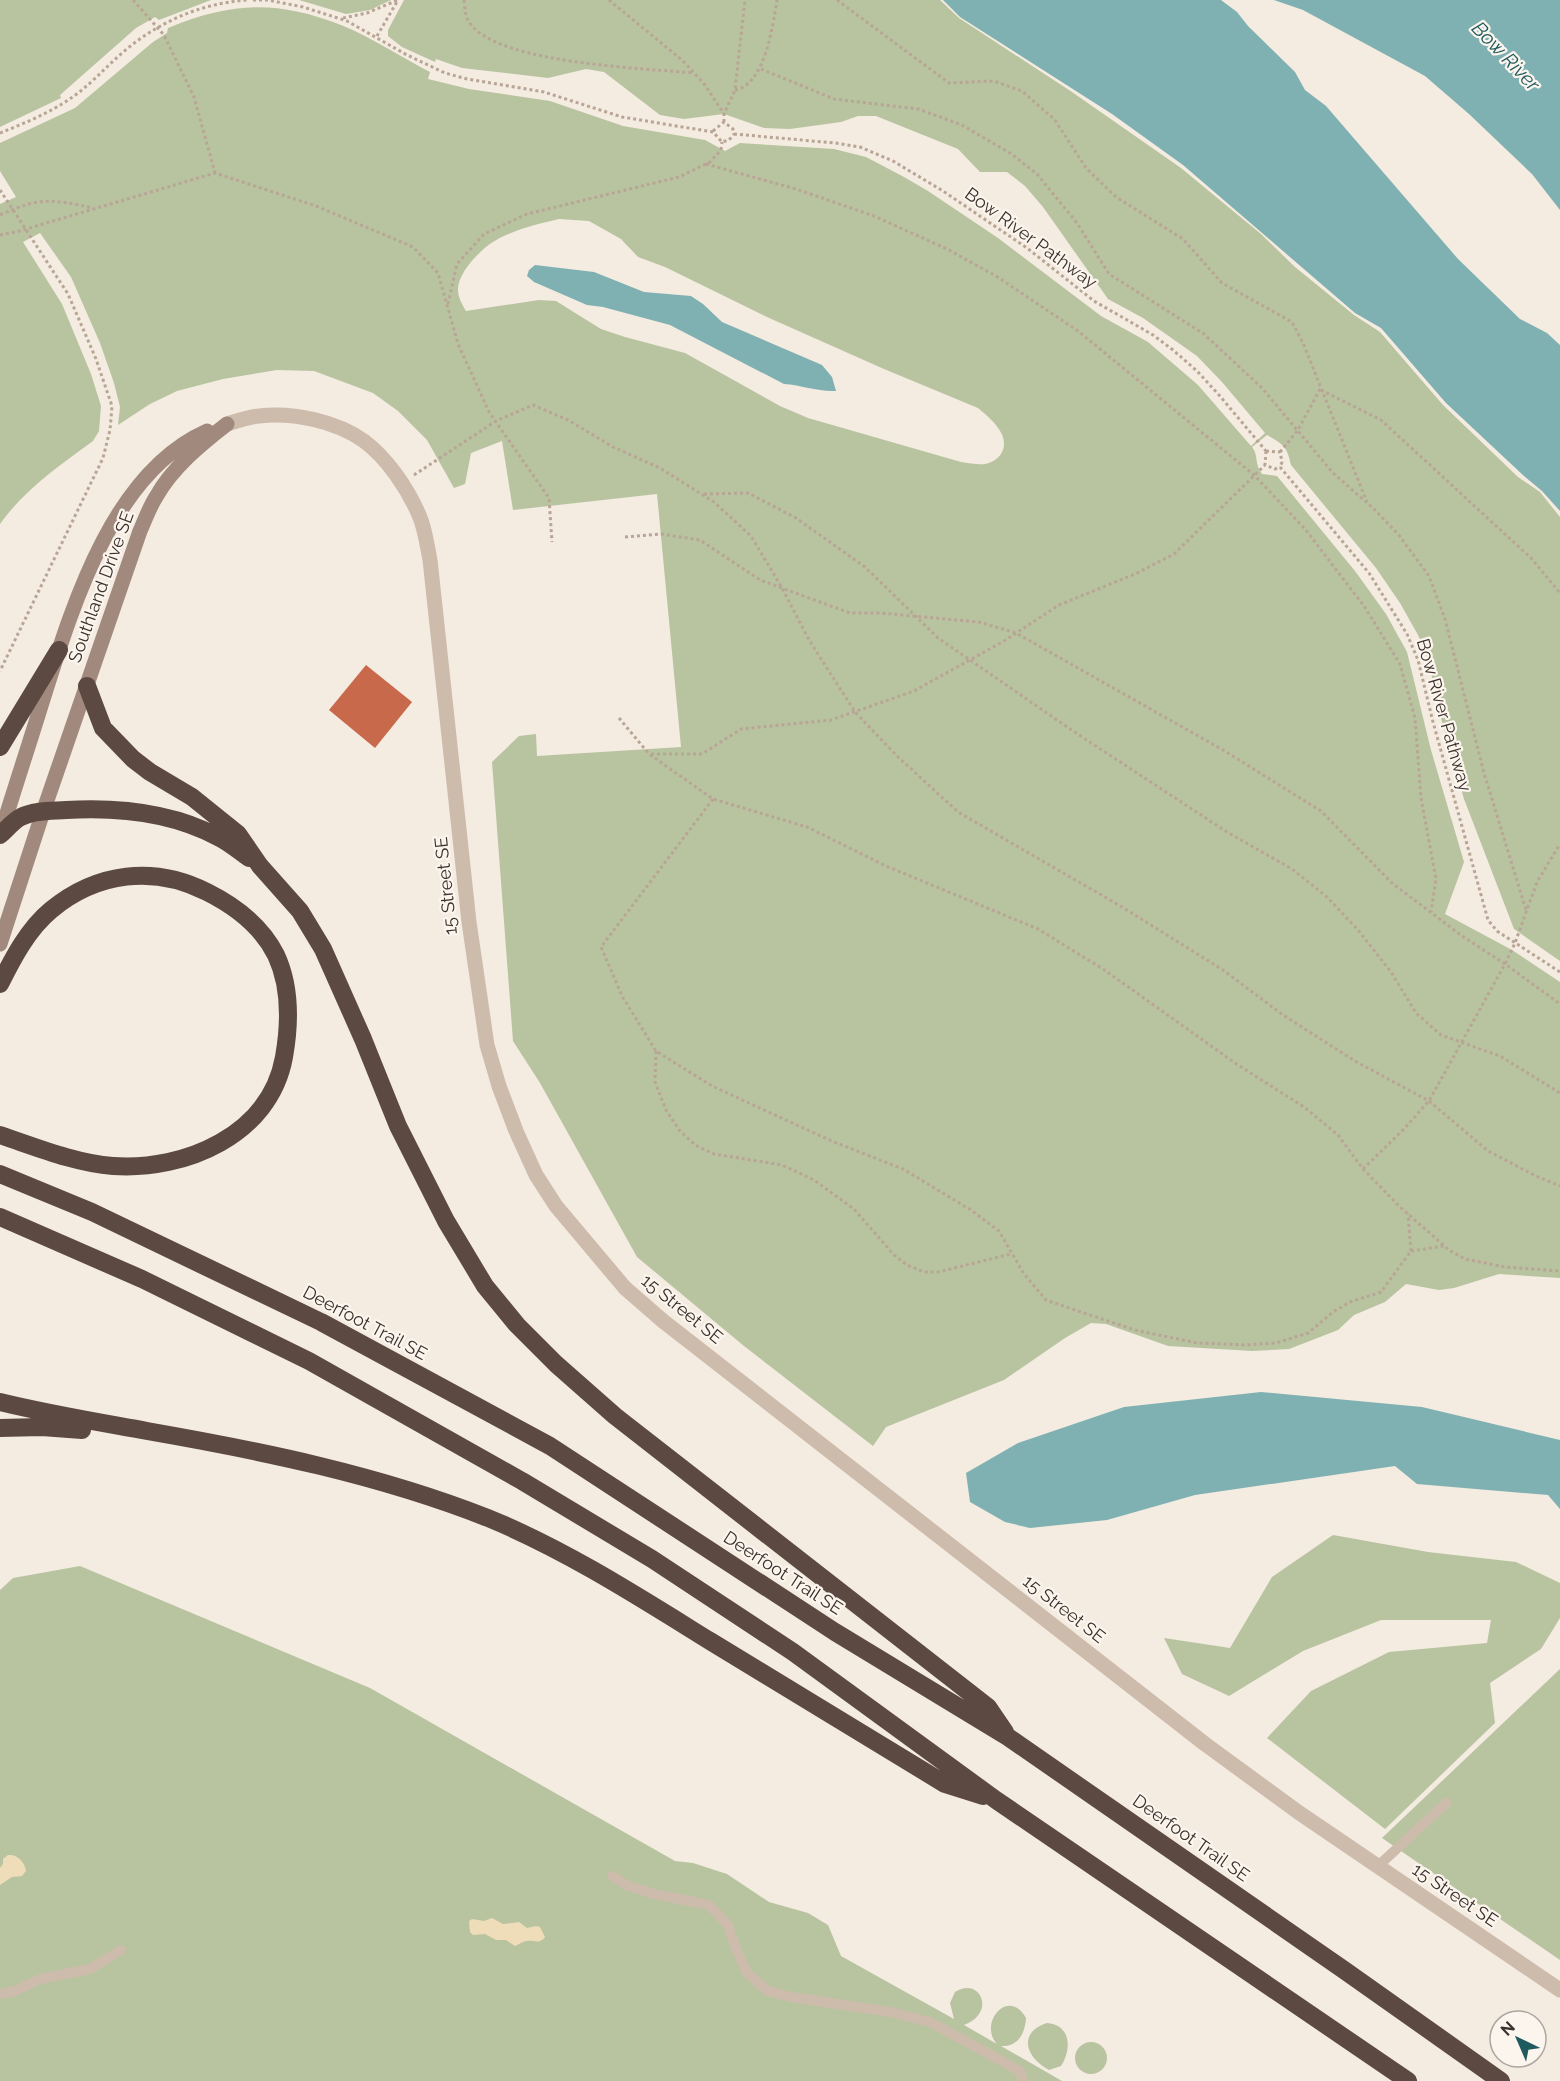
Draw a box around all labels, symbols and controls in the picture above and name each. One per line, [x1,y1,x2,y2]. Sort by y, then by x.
water label: Bow River [1467,16,1546,97]
street label: Bow River Pathway [961,183,1101,293]
street label: Southland Drive SE [63,508,138,665]
street label: Bow River Pathway [1413,636,1476,794]
street label: 15 Street SE [430,836,461,936]
street label: 15 Street SE [637,1269,727,1348]
street label: Deerfoot Trail SE [300,1281,431,1364]
street label: Deerfoot Trail SE [720,1526,847,1619]
street label: 15 Street SE [1019,1570,1110,1647]
street label: Deerfoot Trail SE [1129,1790,1254,1886]
street label: 15 Street SE [1409,1858,1502,1931]
north arrow [1488,2009,1548,2069]
text: N [1497,2017,1519,2040]

